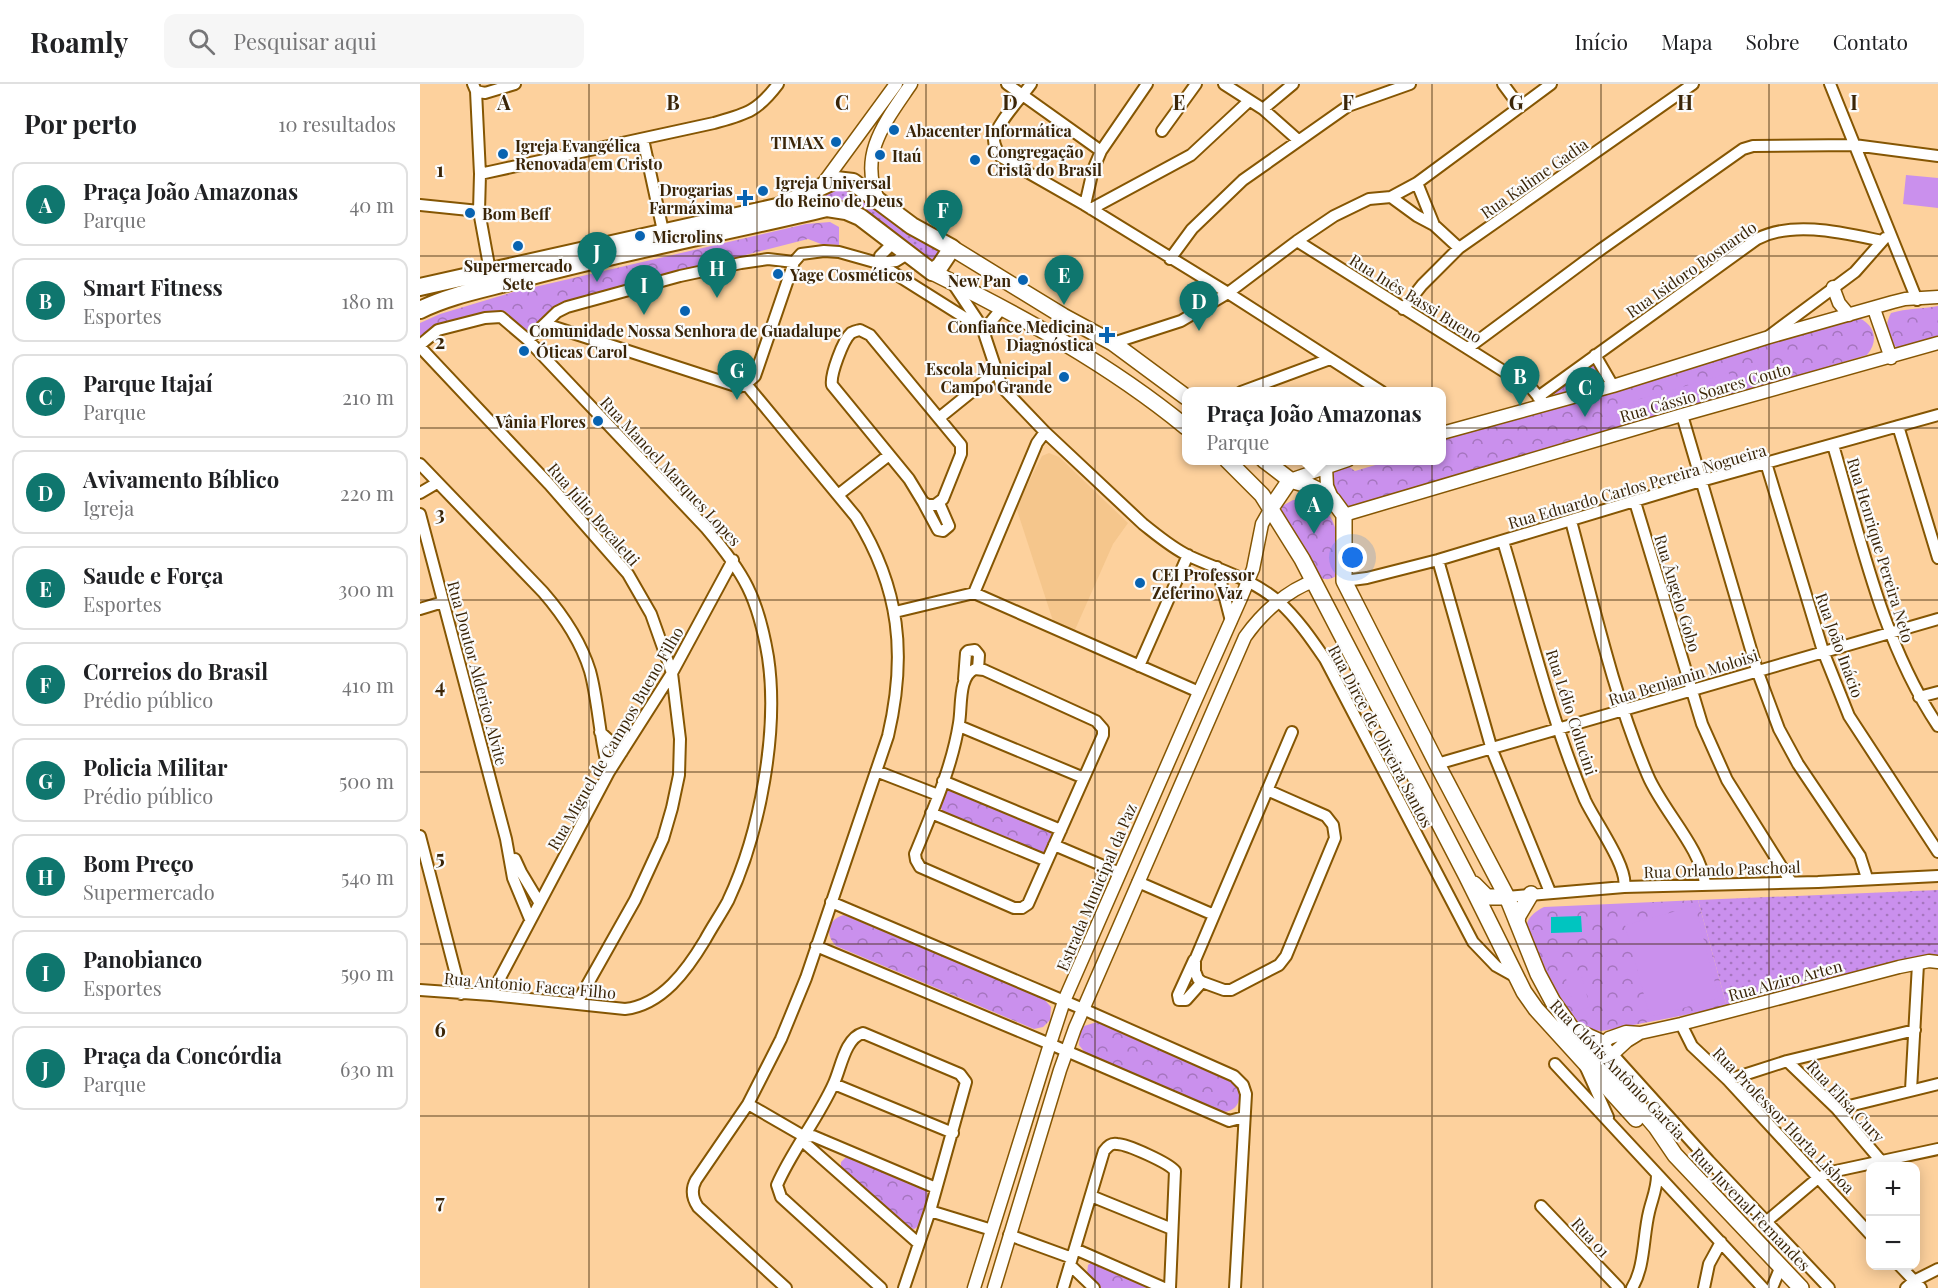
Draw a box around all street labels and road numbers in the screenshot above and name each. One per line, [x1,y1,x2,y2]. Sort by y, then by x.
street label: Rua Kalime Gadia [1476,133,1592,223]
street label: Rua Isidoro Bosnardo [1622,216,1760,322]
street label: Rua Inês Bassi Bueno [1346,249,1486,347]
street label: Rua Cássio Soares Couto [1617,357,1793,426]
street label: Rua Manoel Marques Lopes [596,392,746,550]
street label: Rua Eduardo Carlos Pereira Nogueira [1505,439,1769,533]
street label: Rua Henrique Pereira Neto [1843,455,1919,645]
street label: Rua Júlio Bocaletti [543,458,645,570]
street label: Rua Ângelo Gobo [1650,532,1706,654]
street label: Rua Doutor Alderico Alvite [443,578,513,768]
street label: Rua João Inácio [1811,590,1869,700]
street label: Rua Miguel de Campos Bueno Filho [542,622,688,853]
street label: Rua Dirce de Oliveira Santos [1324,641,1438,831]
street label: Rua Benjamin Moloisi [1605,644,1761,710]
street label: Rua Lélio Colucini [1542,646,1602,778]
street label: Estrada Municipal da Paz [1051,800,1141,974]
street label: Rua Orlando Paschoal [1643,856,1801,882]
street label: Rua Alziro Arten [1726,955,1845,1005]
street label: Rua Antonio Facca Filho [443,967,617,1003]
street label: Rua Clóvis Antônio Garcia [1546,995,1690,1143]
street label: Rua Professor Horta Lisboa [1709,1042,1859,1198]
street label: Rua Elisa Cury [1803,1056,1889,1146]
street label: Rua Juvenal Fernandes [1687,1143,1815,1275]
street label: Rua 01 [1567,1213,1615,1261]

